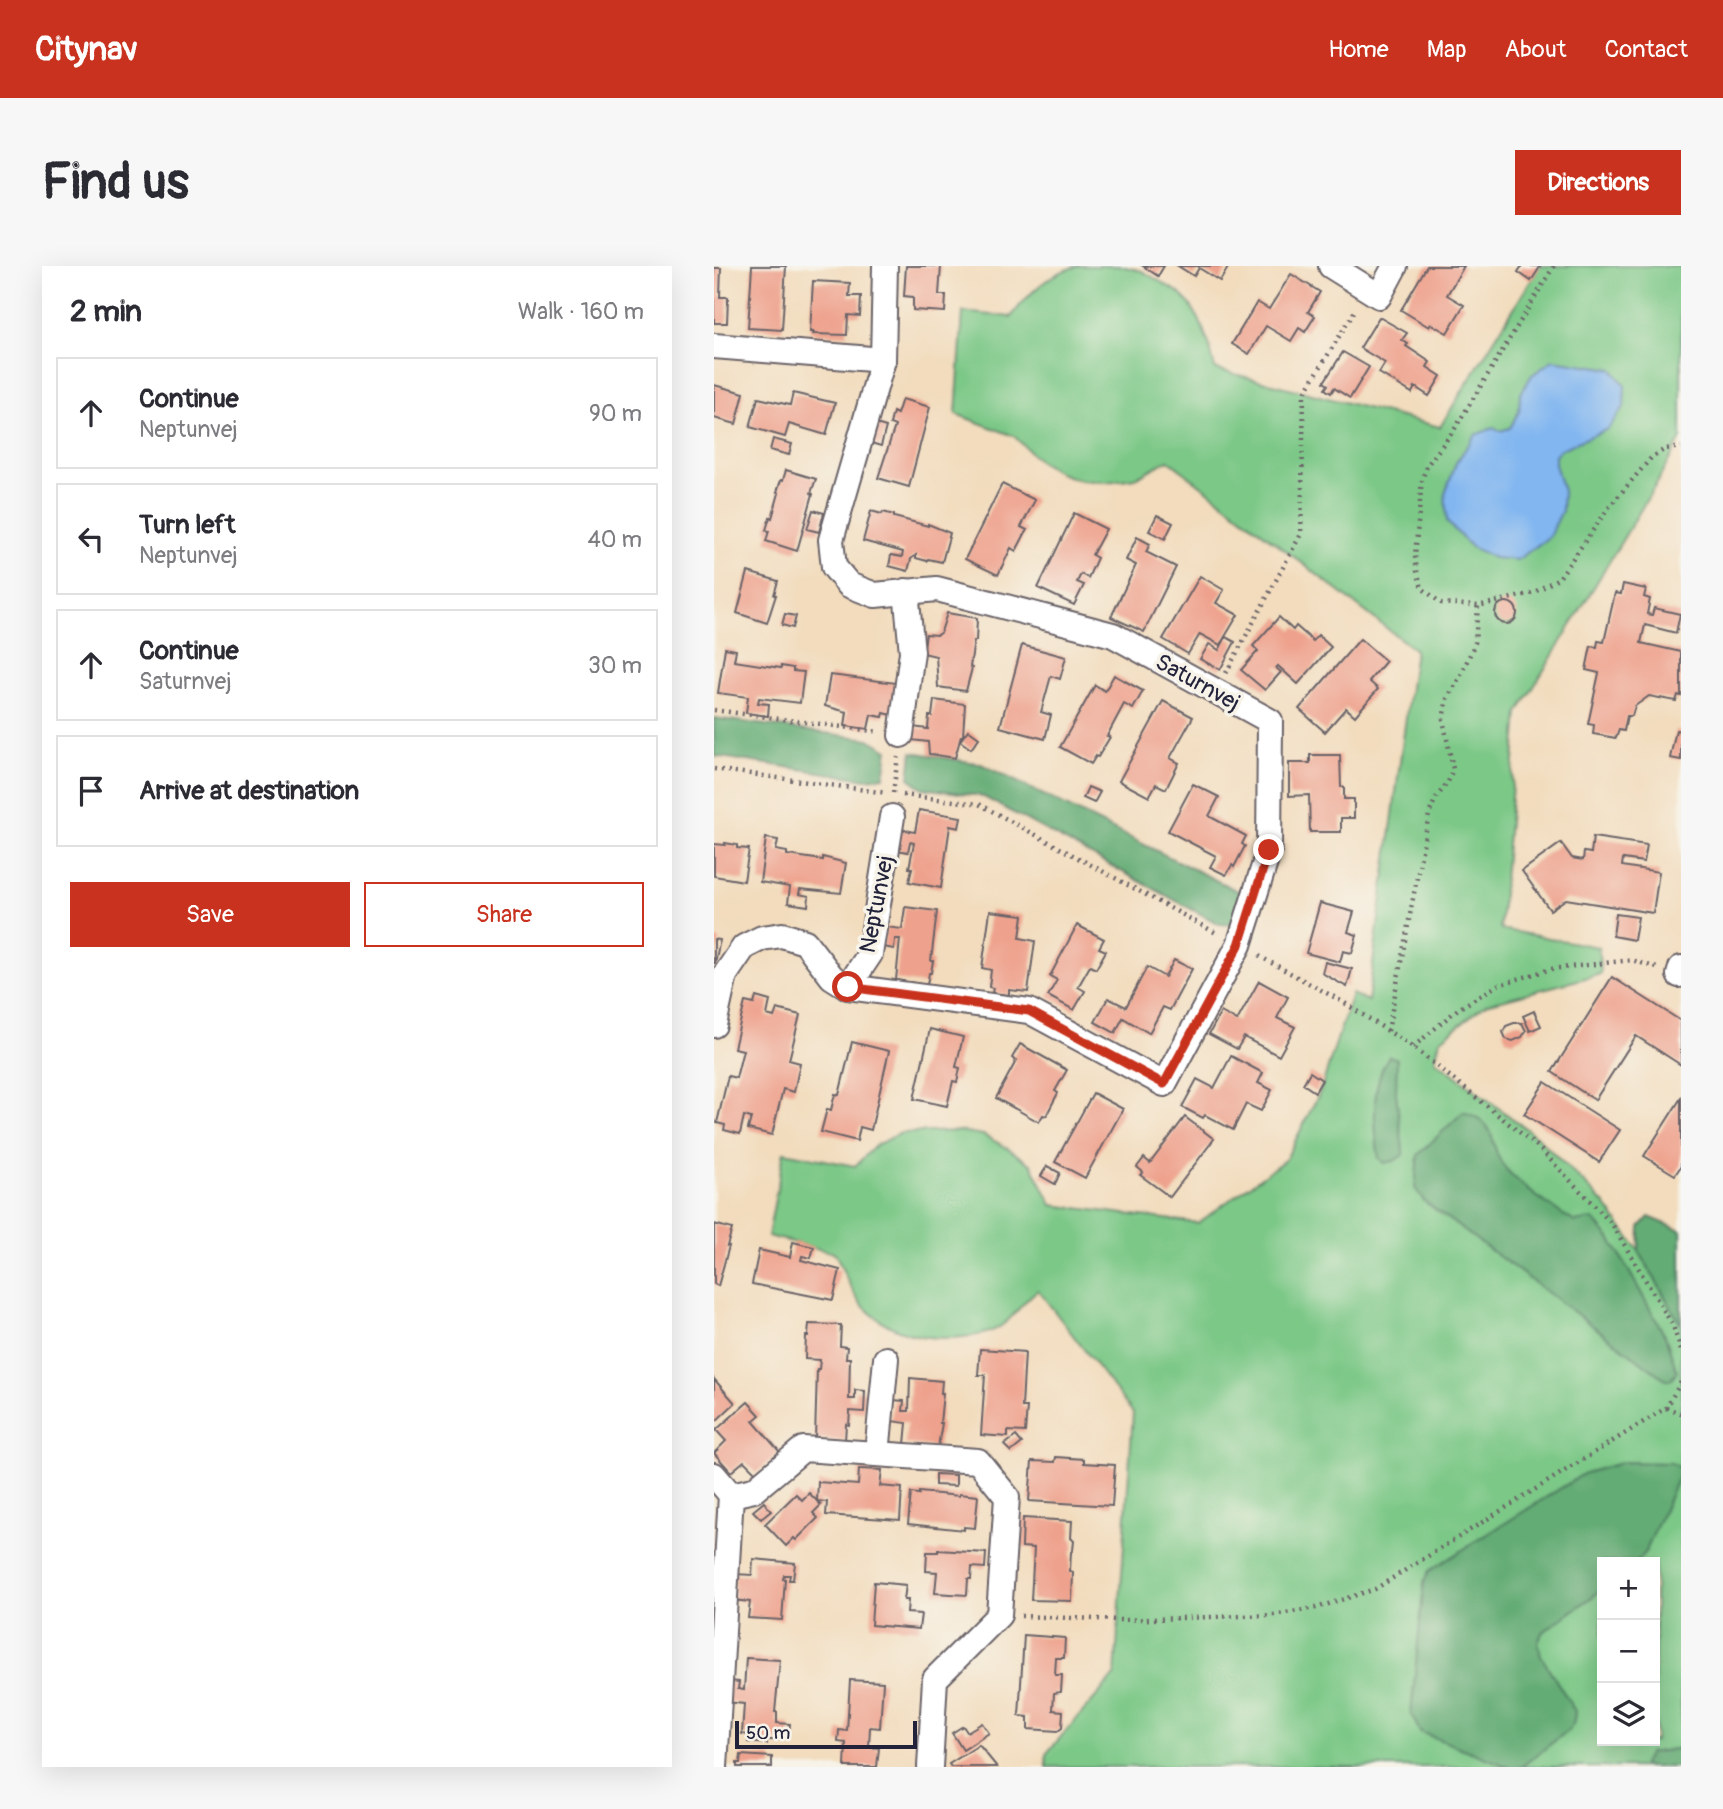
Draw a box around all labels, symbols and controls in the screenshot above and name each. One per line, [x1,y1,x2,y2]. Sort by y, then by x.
text: Citynav [35,29,138,70]
text: Home [1328,35,1389,64]
text: Map [1427,35,1467,64]
text: About [1505,35,1567,64]
text: Contact [1605,35,1688,64]
button: Directions [1515,150,1681,215]
text: Find us [42,152,189,213]
text: 2 min [70,293,142,330]
text: Walk · 160 m [518,297,644,326]
text: Continue [139,383,239,415]
icon: ahead [72,394,110,432]
text: 90 m [589,399,642,428]
text: Neptunvej [139,415,238,444]
text: Turn left [139,509,235,541]
icon: left [72,520,110,558]
text: 40 m [588,525,642,554]
text: Neptunvej [139,541,238,570]
text: Continue [139,635,239,667]
icon: ahead [72,646,110,684]
street label: Saturnvej [1150,647,1245,718]
text: 30 m [588,651,642,680]
text: Saturnvej [139,667,231,696]
icon: arrive [72,772,110,810]
text: Arrive at destination [139,775,359,807]
route end [1253,834,1284,865]
street label: Neptunvej [853,853,900,955]
button: Save [70,882,350,947]
button: Share [364,882,644,947]
route start [832,971,863,1002]
map controls [1597,1557,1660,1746]
button: + [1597,1557,1660,1620]
button: − [1597,1620,1660,1683]
button: layers [1597,1683,1660,1746]
scale bar [735,1718,917,1750]
text: 50 m [746,1721,790,1745]

